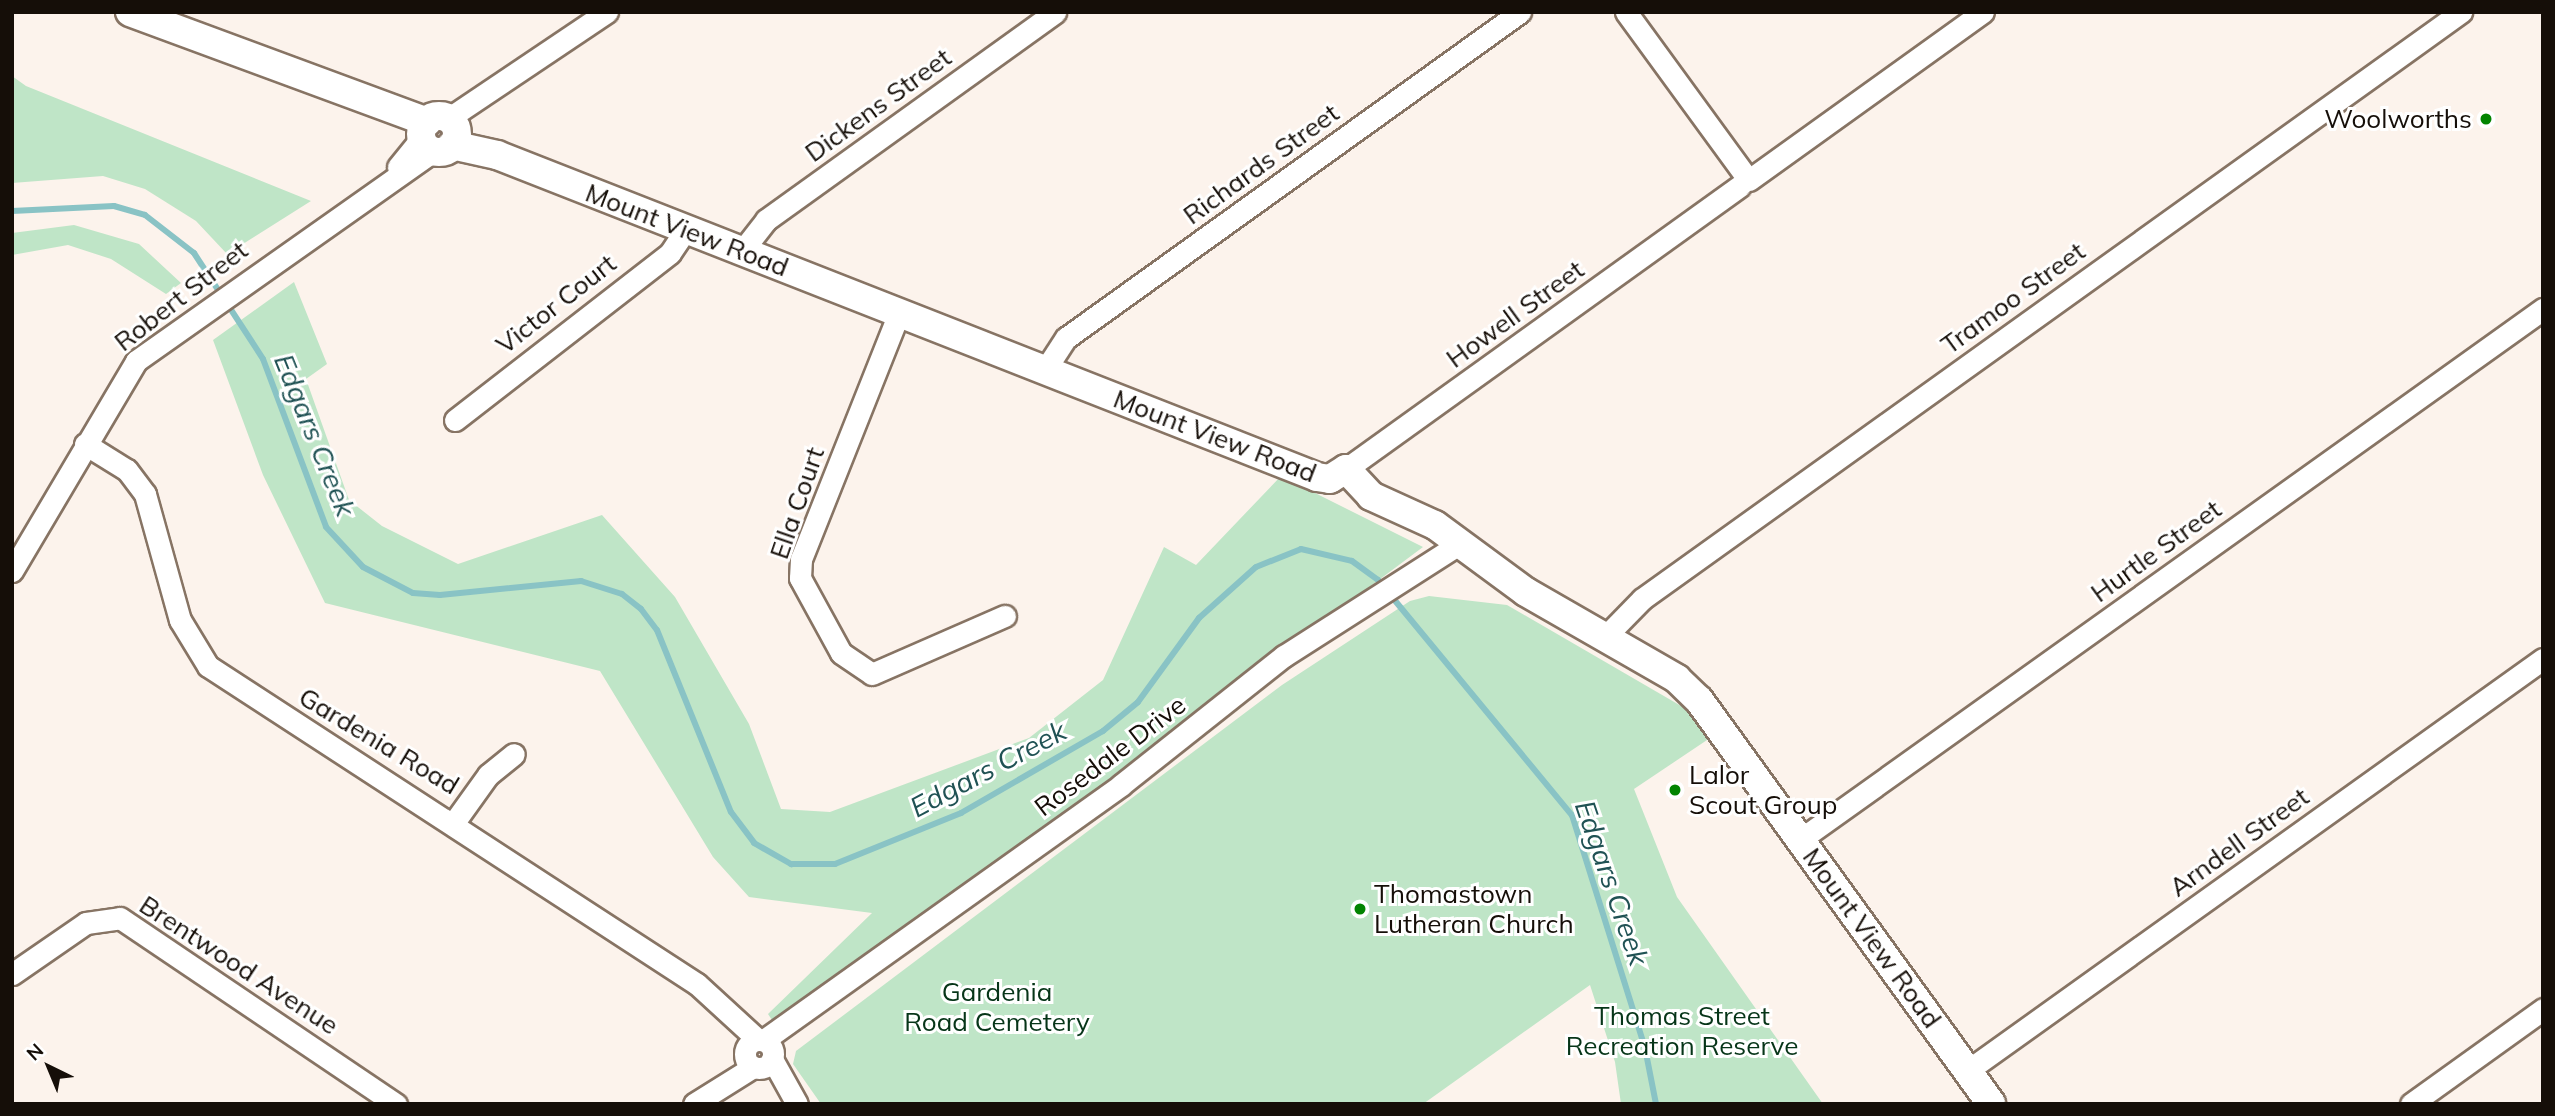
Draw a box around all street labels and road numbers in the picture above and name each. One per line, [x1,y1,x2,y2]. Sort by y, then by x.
street label: Dickens Street [799,42,957,168]
street label: Richards Street [1177,97,1345,231]
street label: Mount View Road [581,177,793,283]
street label: Robert Street [108,234,254,358]
street label: Tramoo Street [1935,235,2091,361]
street label: Victor Court [490,248,622,360]
street label: Howell Street [1440,254,1590,374]
street label: Mount View Road [1109,383,1321,489]
street label: Ella Court [763,443,831,563]
street label: Hurtle Street [2085,493,2227,609]
street label: Gardenia Road [293,681,465,801]
street label: Rosedale Drive [1028,689,1192,823]
street label: Arndell Street [2163,781,2315,903]
street label: Mount View Road [1796,842,1948,1034]
street label: Brentwood Avenue [134,889,344,1041]

